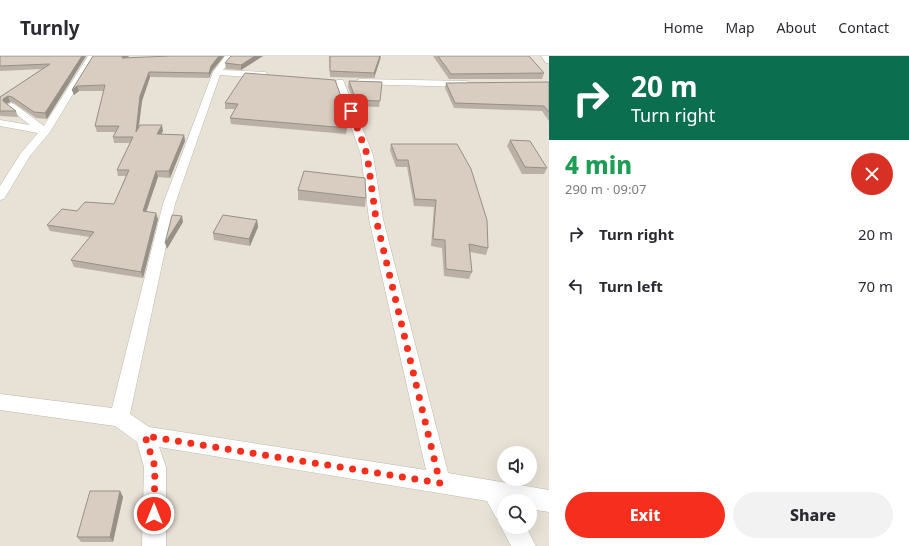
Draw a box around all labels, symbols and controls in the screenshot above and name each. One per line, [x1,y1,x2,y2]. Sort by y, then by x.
text: Turnly [20,15,80,41]
text: Home [664,18,703,37]
text: Map [725,18,755,37]
text: About [777,18,816,37]
text: Contact [838,18,889,37]
text: 20 m [631,67,698,105]
icon: right [565,72,617,124]
pin [334,94,368,128]
icon: arrive [340,100,362,122]
text: Turn right [631,103,715,127]
text: 4 min [565,148,632,181]
button: close [851,153,893,195]
text: 290 m · 09:07 [565,180,646,198]
icon: right [565,223,587,245]
text: Turn right [599,224,674,244]
text: 20 m [858,224,893,244]
icon: left [565,275,587,297]
text: Turn left [599,276,663,296]
text: 70 m [858,276,893,296]
map controls [497,446,537,534]
button: sound [497,446,537,486]
button: Exit [565,492,725,538]
button: Share [733,492,893,538]
position arrow [133,493,175,535]
button: search [497,494,537,534]

